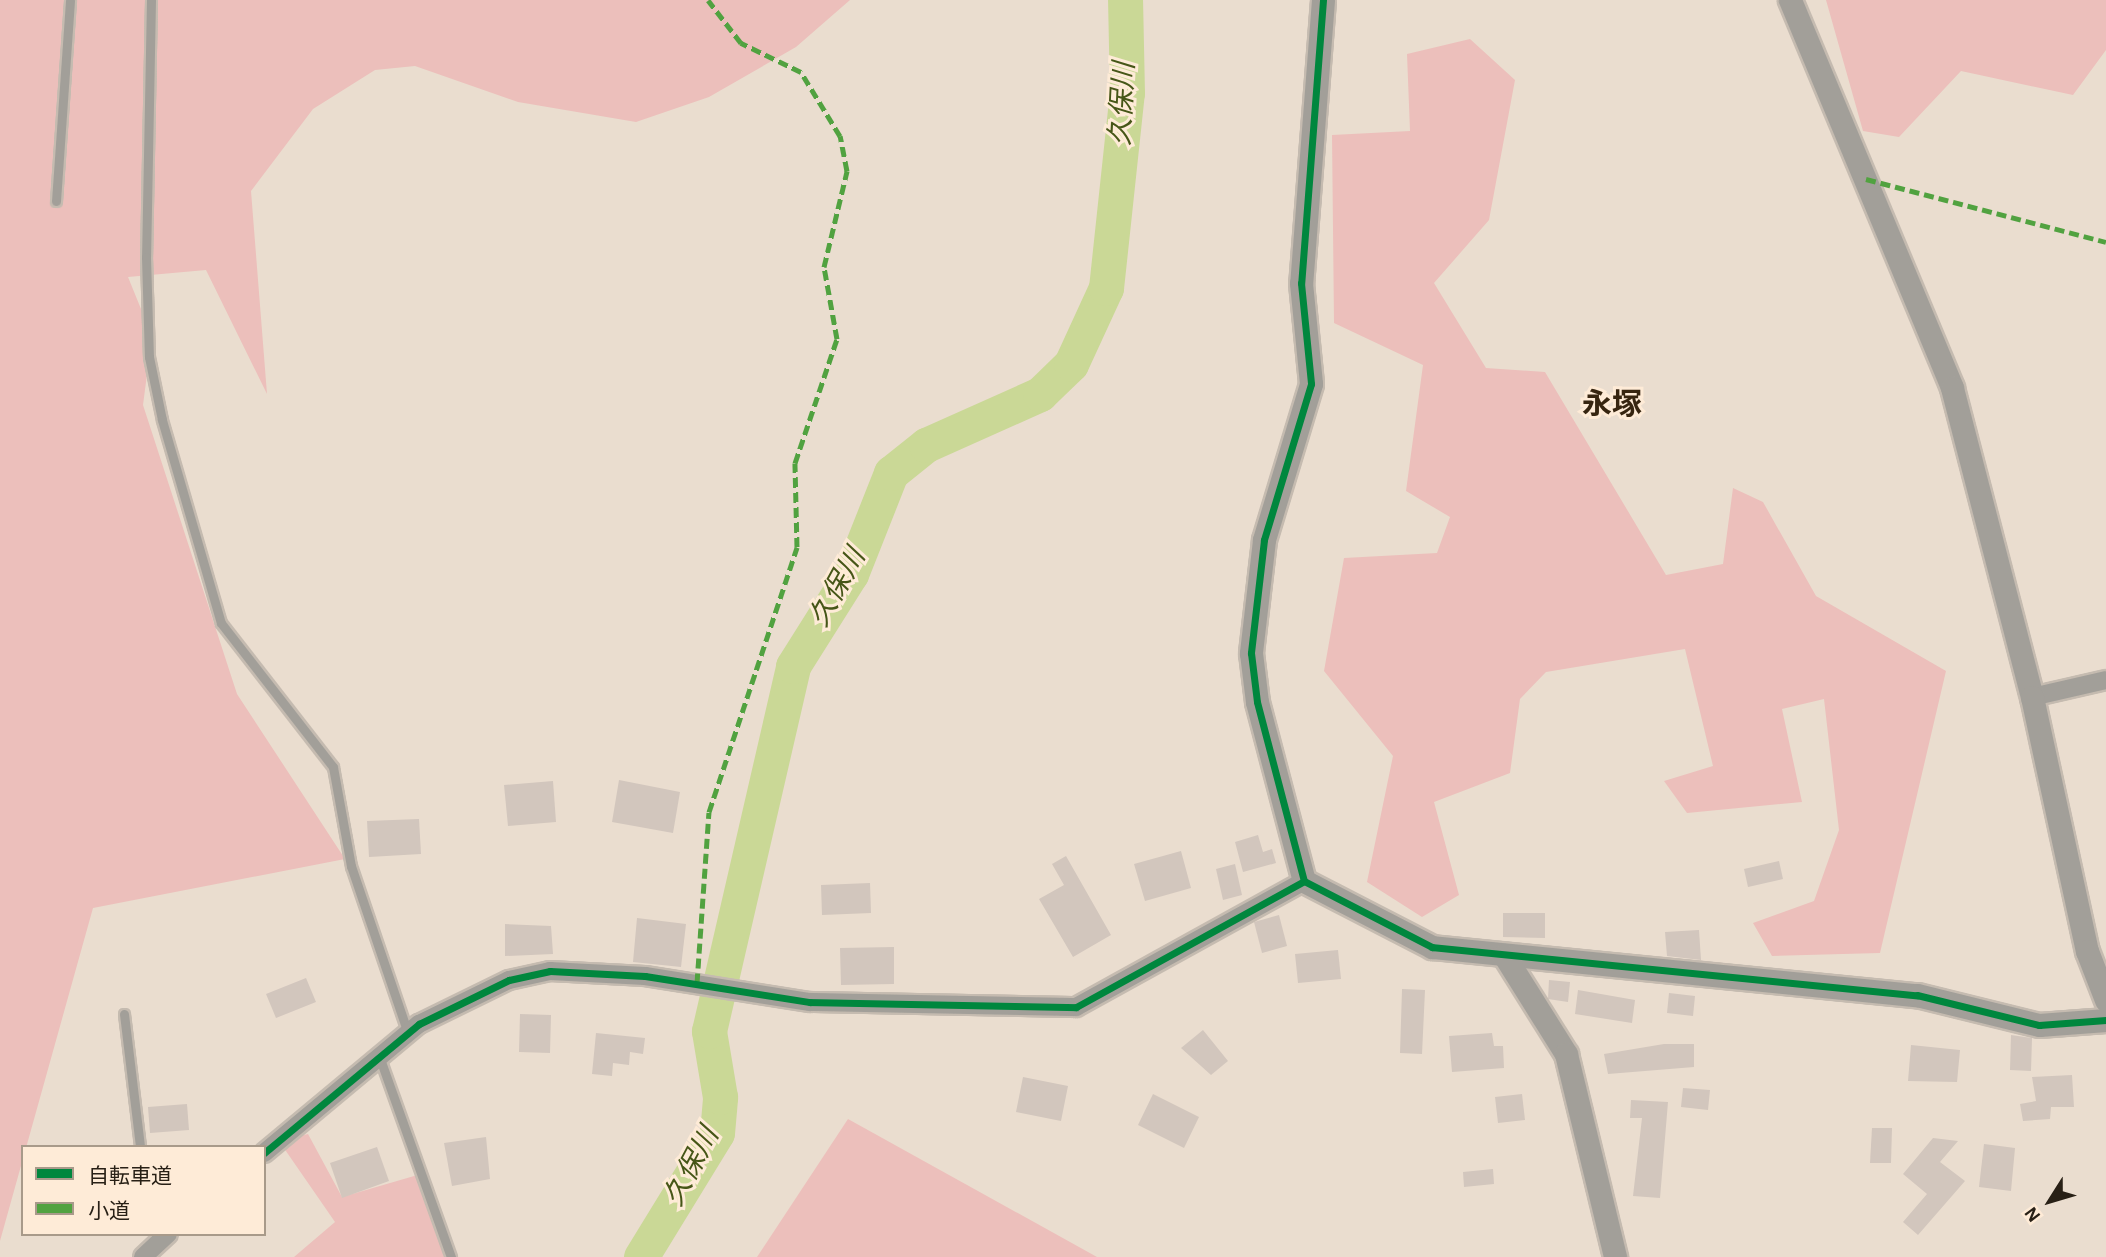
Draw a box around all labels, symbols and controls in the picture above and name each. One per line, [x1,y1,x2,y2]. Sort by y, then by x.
water label: 久保川 [1104,61,1142,147]
district label: 永塚 [1582,387,1642,423]
water label: 久保川 [803,543,873,633]
water label: 久保川 [657,1122,727,1212]
legend [21,1145,266,1236]
text: 自転車道 [88,1166,172,1187]
north arrow [2015,1166,2085,1236]
text: 小道 [88,1201,130,1222]
text: N [2021,1203,2044,1225]

